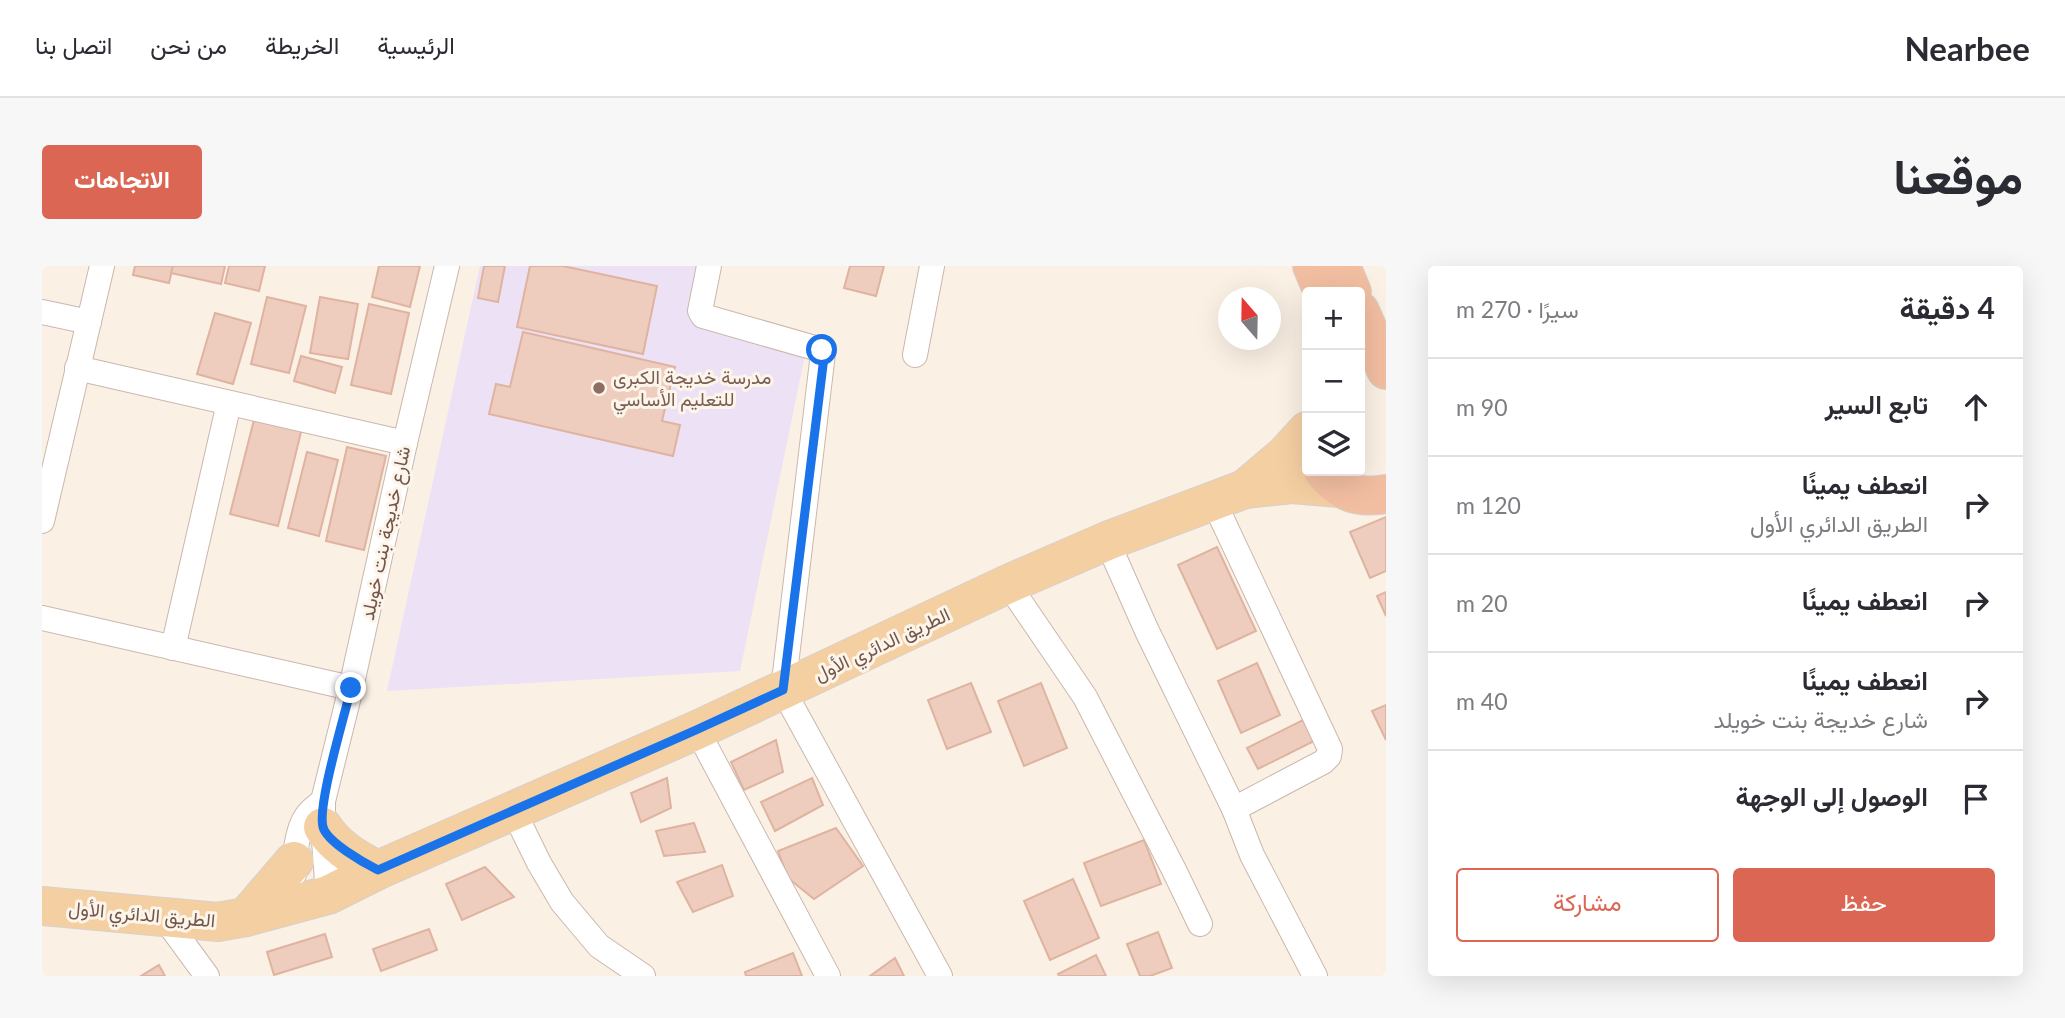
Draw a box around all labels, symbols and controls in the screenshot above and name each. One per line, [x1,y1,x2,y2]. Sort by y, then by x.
text: Nearbee [1904,28,2030,68]
text: اتصل بنا [35,30,112,59]
text: من نحن [150,30,227,59]
text: الخريطة [265,30,339,59]
text: الرئيسية [377,30,455,59]
button: الاتجاهات [42,145,202,219]
text: موقعنا [1893,146,2023,204]
north arrow [1218,287,1281,350]
map controls [1302,287,1365,476]
button: + [1302,287,1365,350]
text: 4 دقيقة [1900,289,1995,325]
text: سيرًا · 270 m [1456,295,1579,323]
route start [806,334,837,365]
button: − [1302,350,1365,413]
place label: مدرسة خديجة الكبرى للتعليم الأساسي [613,365,771,415]
marker: مدرسة خديجة الكبرى للتعليم الأساسي [591,380,607,396]
text: تابع السير [1825,388,1928,420]
icon: ahead [1957,388,1995,426]
text: 90 m [1456,393,1508,421]
button: layers [1302,413,1365,476]
street label: شارع خديجة بنت خويلد [355,444,416,622]
text: انعطف يمينًا [1802,468,1928,500]
icon: right [1957,486,1995,524]
text: 120 m [1456,491,1521,519]
text: الطريق الدائري الأول [1750,509,1928,537]
text: انعطف يمينًا [1802,584,1928,616]
icon: right [1957,584,1995,622]
text: 20 m [1456,589,1508,617]
street label: الطريق الدائري الأول [810,602,955,690]
text: انعطف يمينًا [1802,664,1928,696]
route end [335,672,366,703]
icon: right [1957,682,1995,720]
text: 40 m [1456,687,1508,715]
text: شارع خديجة بنت خويلد [1713,705,1928,733]
text: الوصول إلى الوجهة [1736,780,1928,812]
icon: arrive [1957,780,1995,818]
button: مشاركة [1456,868,1719,942]
button: حفظ [1733,868,1995,942]
street label: الطريق الدائري الأول [67,896,216,936]

